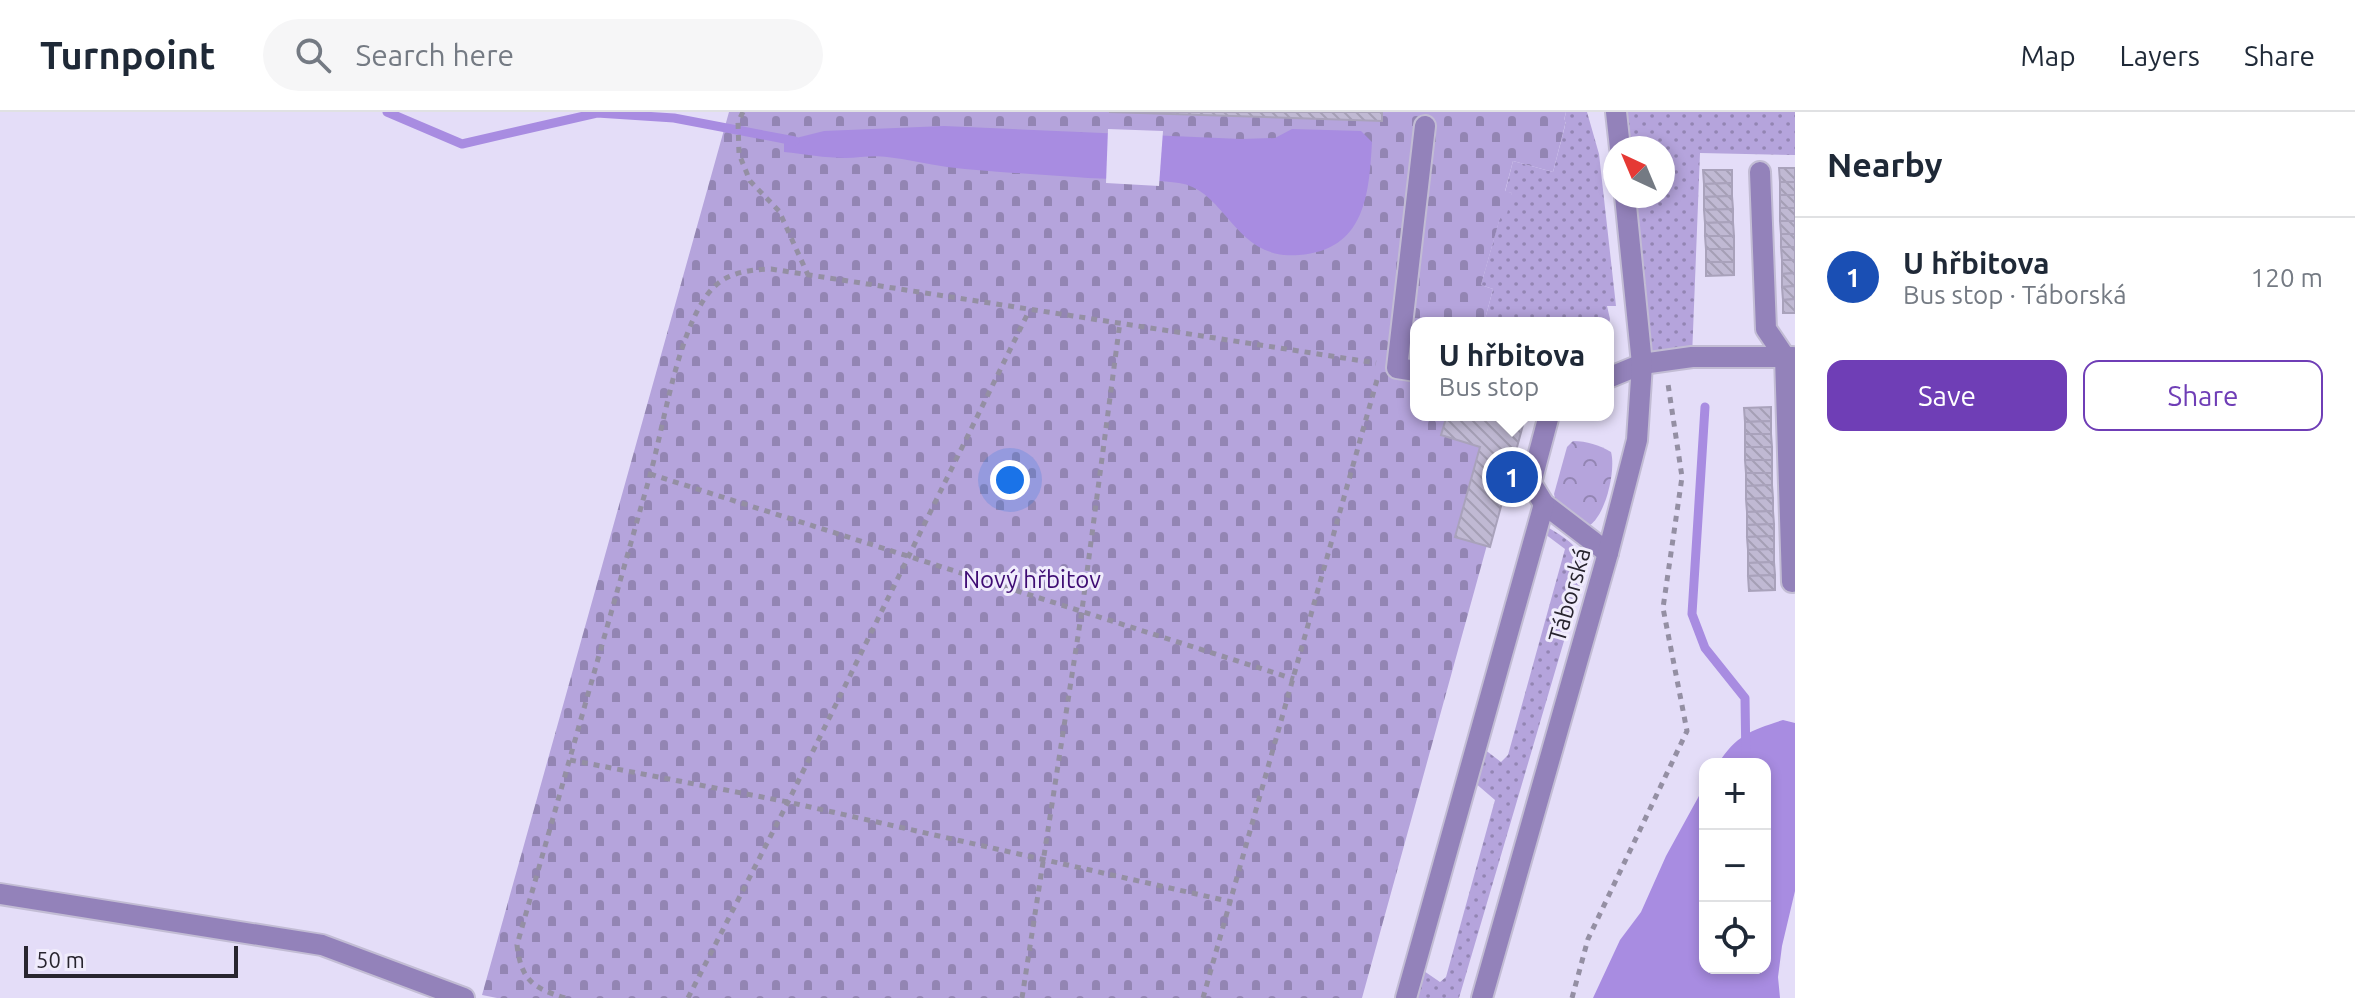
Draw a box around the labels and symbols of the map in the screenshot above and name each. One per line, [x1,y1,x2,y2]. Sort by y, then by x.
north arrow [1603,136,1675,208]
pin: 1 [1486,447,1538,507]
your location [990,460,1030,500]
street label: Táborská [1543,545,1596,645]
park label: Nový hřbitov [963,566,1101,593]
scale bar [24,942,238,978]

